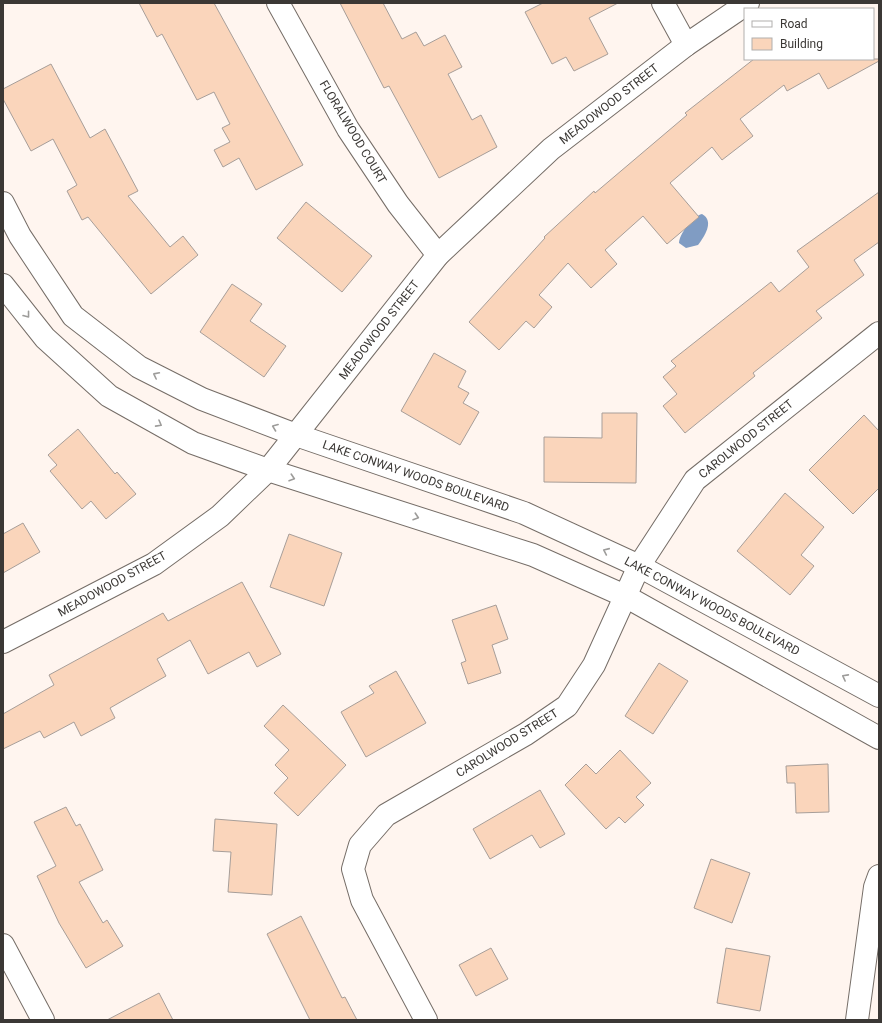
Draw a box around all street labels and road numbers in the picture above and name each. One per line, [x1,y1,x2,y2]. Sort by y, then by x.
street label: MEADOWOOD STREET [557,61,661,147]
street label: FLORALWOOD COURT [317,78,389,186]
street label: MEADOWOOD STREET [336,278,422,382]
street label: CAROLWOOD STREET [696,397,796,481]
street label: LAKE CONWAY WOODS BOULEVARD [321,437,511,515]
street label: MEADOWOOD STREET [55,548,169,620]
street label: LAKE CONWAY WOODS BOULEVARD [622,554,802,658]
street label: CAROLWOOD STREET [453,706,561,780]

